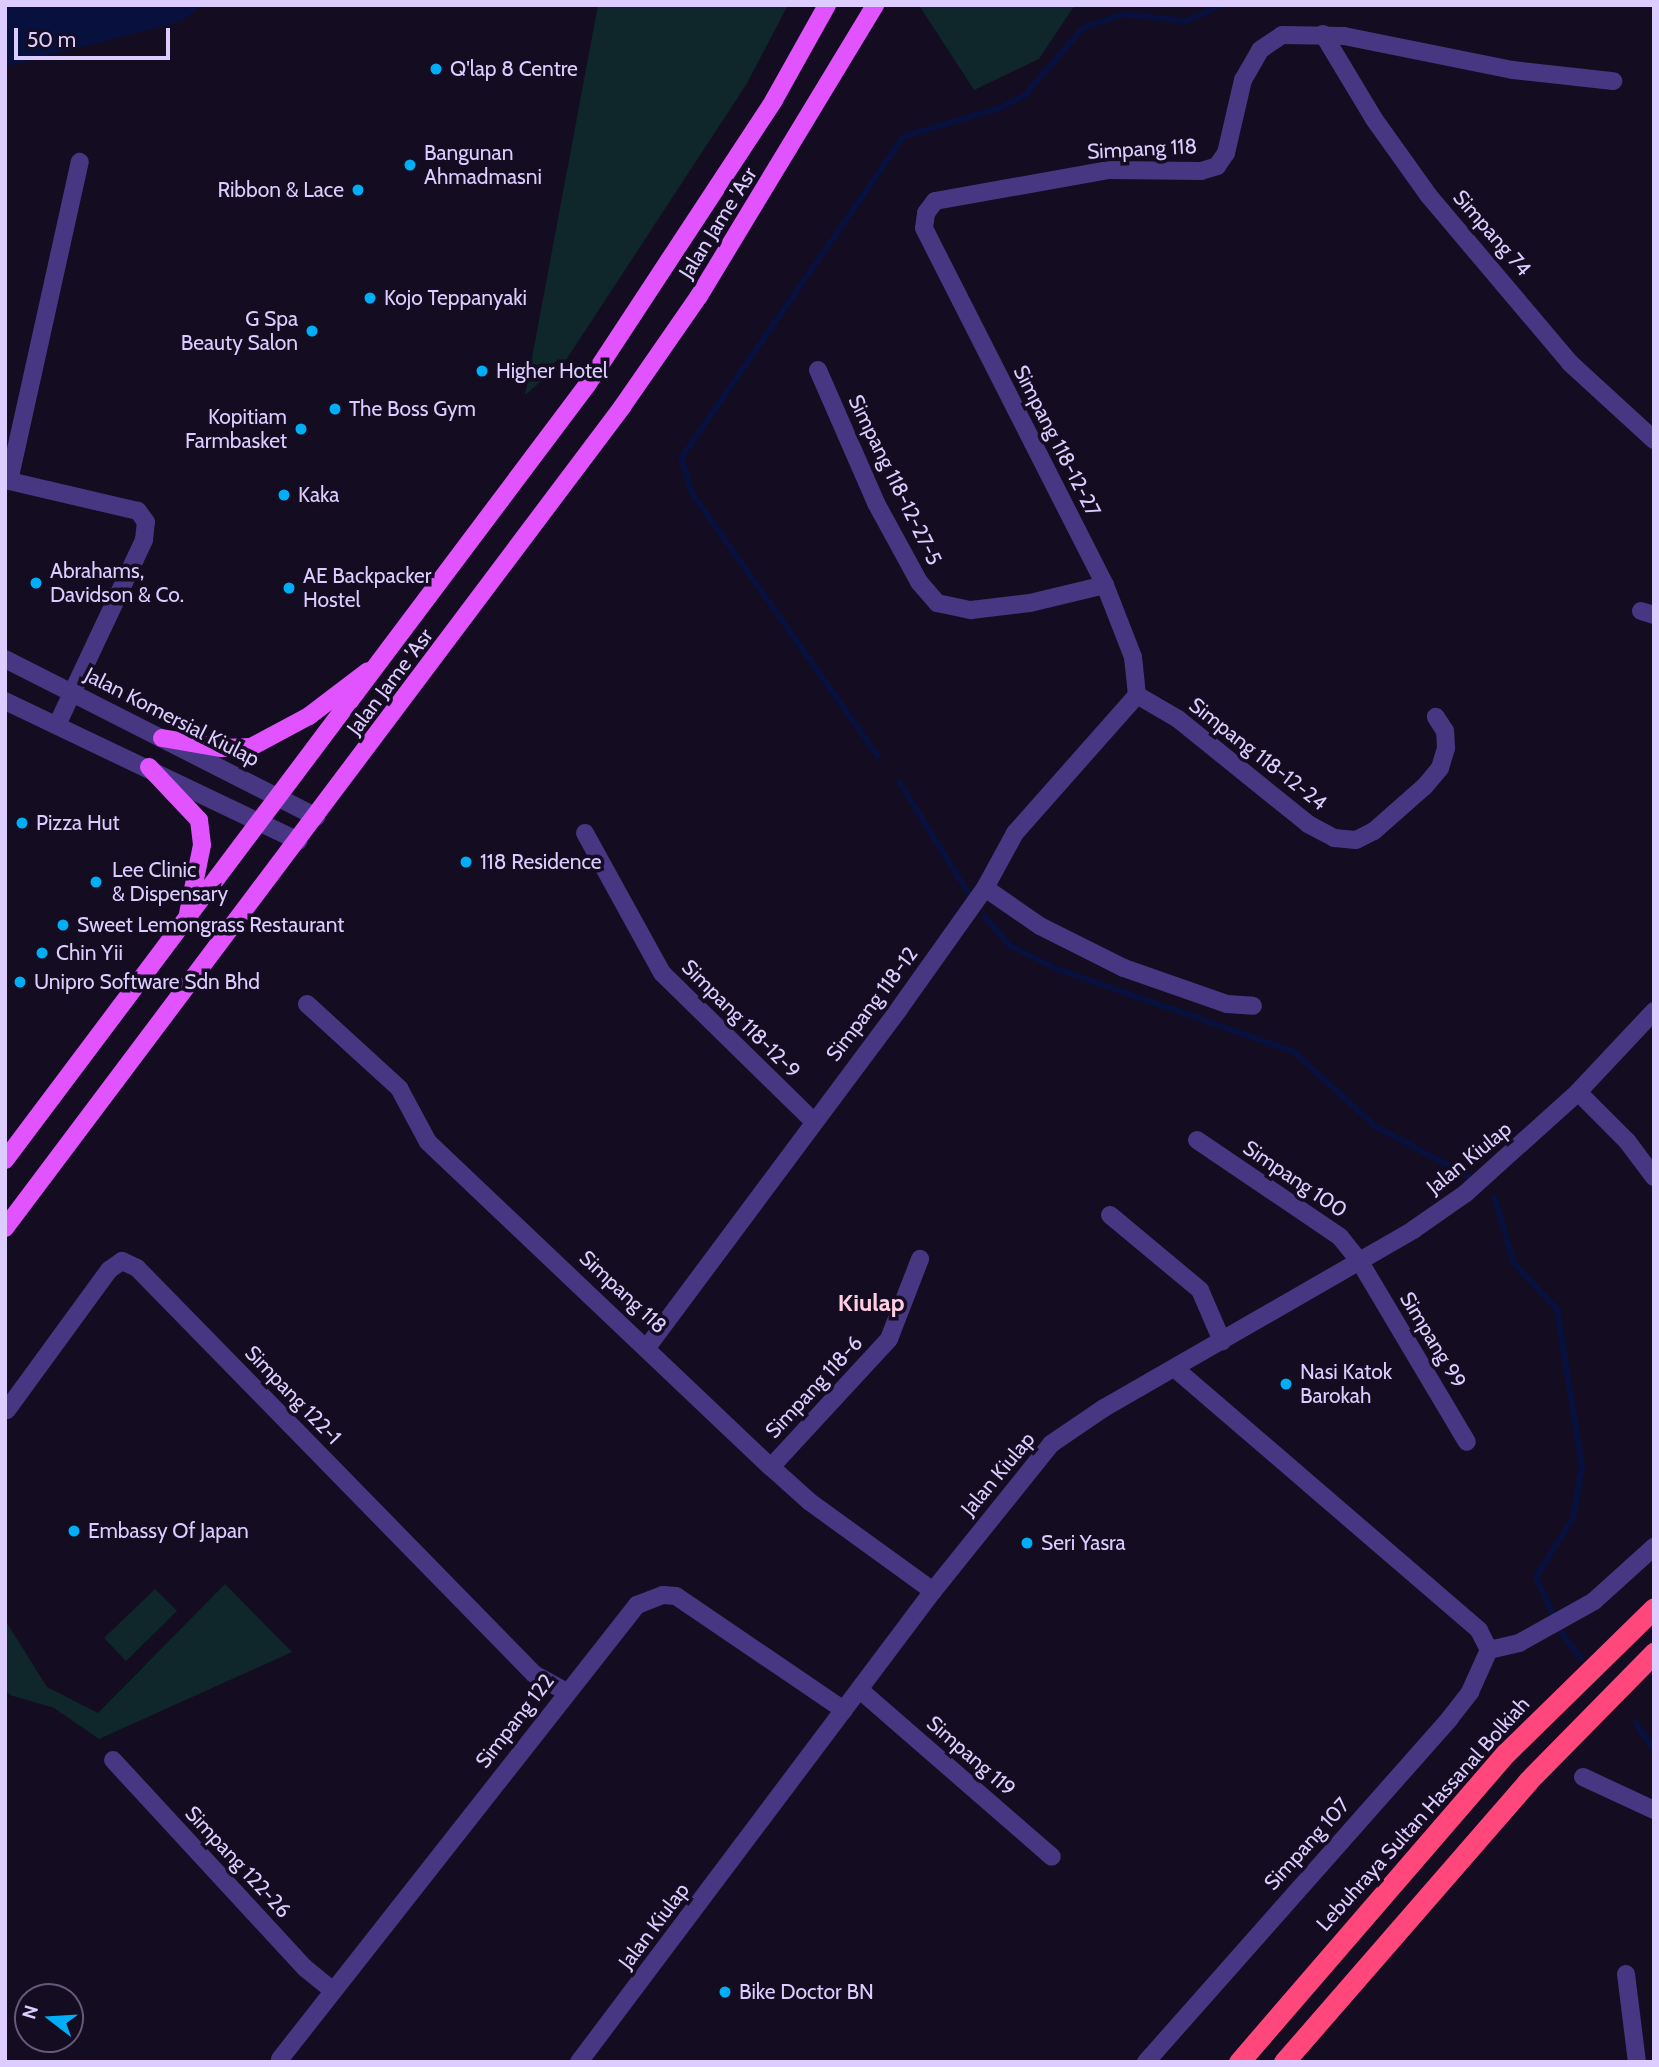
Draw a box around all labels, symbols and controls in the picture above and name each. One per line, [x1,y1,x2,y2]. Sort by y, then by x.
scale bar [18,14,173,58]
text: 50 m [27,27,76,52]
place label: Q'lap 8 Centre [450,56,578,82]
marker: Q'lap 8 Centre [428,61,444,77]
street label: Simpang 118 [1086,134,1198,164]
place label: Bangunan Ahmadmasni [424,140,542,190]
marker: Bangunan Ahmadmasni [402,157,418,173]
street label: Jalan Jame 'Asr [674,163,762,283]
place label: Ribbon & Lace [217,177,344,203]
marker: Ribbon & Lace [350,182,366,198]
street label: Simpang 74 [1448,185,1536,281]
place label: Kojo Teppanyaki [384,285,527,311]
marker: Kojo Teppanyaki [362,290,378,306]
place label: G Spa Beauty Salon [181,306,298,356]
marker: G Spa Beauty Salon [304,323,320,339]
place label: Higher Hotel [496,358,608,384]
street label: Simpang 118-12-27 [1008,361,1106,521]
marker: Higher Hotel [474,363,490,379]
street label: Simpang 118-12-27-5 [843,391,947,569]
place label: The Boss Gym [349,396,476,422]
marker: The Boss Gym [327,401,343,417]
place label: Kopitiam Farmbasket [185,404,287,454]
marker: Kopitiam Farmbasket [293,421,309,437]
place label: Kaka [298,482,339,508]
marker: Kaka [276,487,292,503]
place label: Abrahams, Davidson & Co. [50,558,184,608]
place label: AE Backpacker Hostel [303,563,431,613]
marker: Abrahams, Davidson & Co. [28,575,44,591]
marker: AE Backpacker Hostel [281,580,297,596]
street label: Jalan Jame 'Asr [342,624,438,740]
street label: Jalan Komersial Kiulap [80,662,264,772]
street label: Simpang 118-12-24 [1184,692,1332,816]
place label: Pizza Hut [36,810,120,836]
marker: Pizza Hut [14,815,30,831]
place label: 118 Residence [480,849,602,875]
marker: 118 Residence [458,854,474,870]
place label: Lee Clinic & Dispensary [112,857,228,907]
marker: Lee Clinic & Dispensary [86,872,106,892]
place label: Sweet Lemongrass Restaurant [77,912,344,938]
marker: Sweet Lemongrass Restaurant [55,917,71,933]
place label: Chin Yii [56,940,123,966]
street label: Simpang 118-12 [821,942,923,1066]
marker: Chin Yii [34,945,50,961]
street label: Simpang 118-12-9 [677,955,805,1083]
place label: Unipro Software Sdn Bhd [34,969,260,995]
marker: Unipro Software Sdn Bhd [12,974,28,990]
street label: Jalan Kiulap [1422,1116,1516,1200]
street label: Simpang 100 [1238,1135,1352,1223]
street label: Simpang 118 [574,1245,672,1339]
street label: Simpang 99 [1395,1287,1471,1393]
district label: Kiulap [838,1289,904,1317]
street label: Simpang 118-6 [760,1331,868,1443]
street label: Simpang 122-1 [240,1340,346,1450]
place label: Nasi Katok Barokah [1300,1359,1392,1409]
marker: Nasi Katok Barokah [1278,1376,1294,1392]
street label: Jalan Kiulap [956,1427,1040,1521]
place label: Embassy Of Japan [88,1518,249,1544]
marker: Embassy Of Japan [66,1523,82,1539]
place label: Seri Yasra [1041,1530,1126,1556]
marker: Seri Yasra [1019,1535,1035,1551]
street label: Simpang 122 [470,1669,560,1773]
street label: Lebuhraya Sultan Hassanal Bolkiah [1311,1692,1535,1936]
street label: Simpang 119 [921,1711,1021,1801]
street label: Simpang 107 [1259,1793,1355,1895]
street label: Simpang 122-26 [180,1801,296,1923]
street label: Jalan Kiulap [613,1878,695,1974]
place label: Bike Doctor BN [739,1979,874,2005]
north arrow [14,1983,84,2053]
marker: Bike Doctor BN [717,1984,733,2000]
text: N [17,2003,43,2022]

